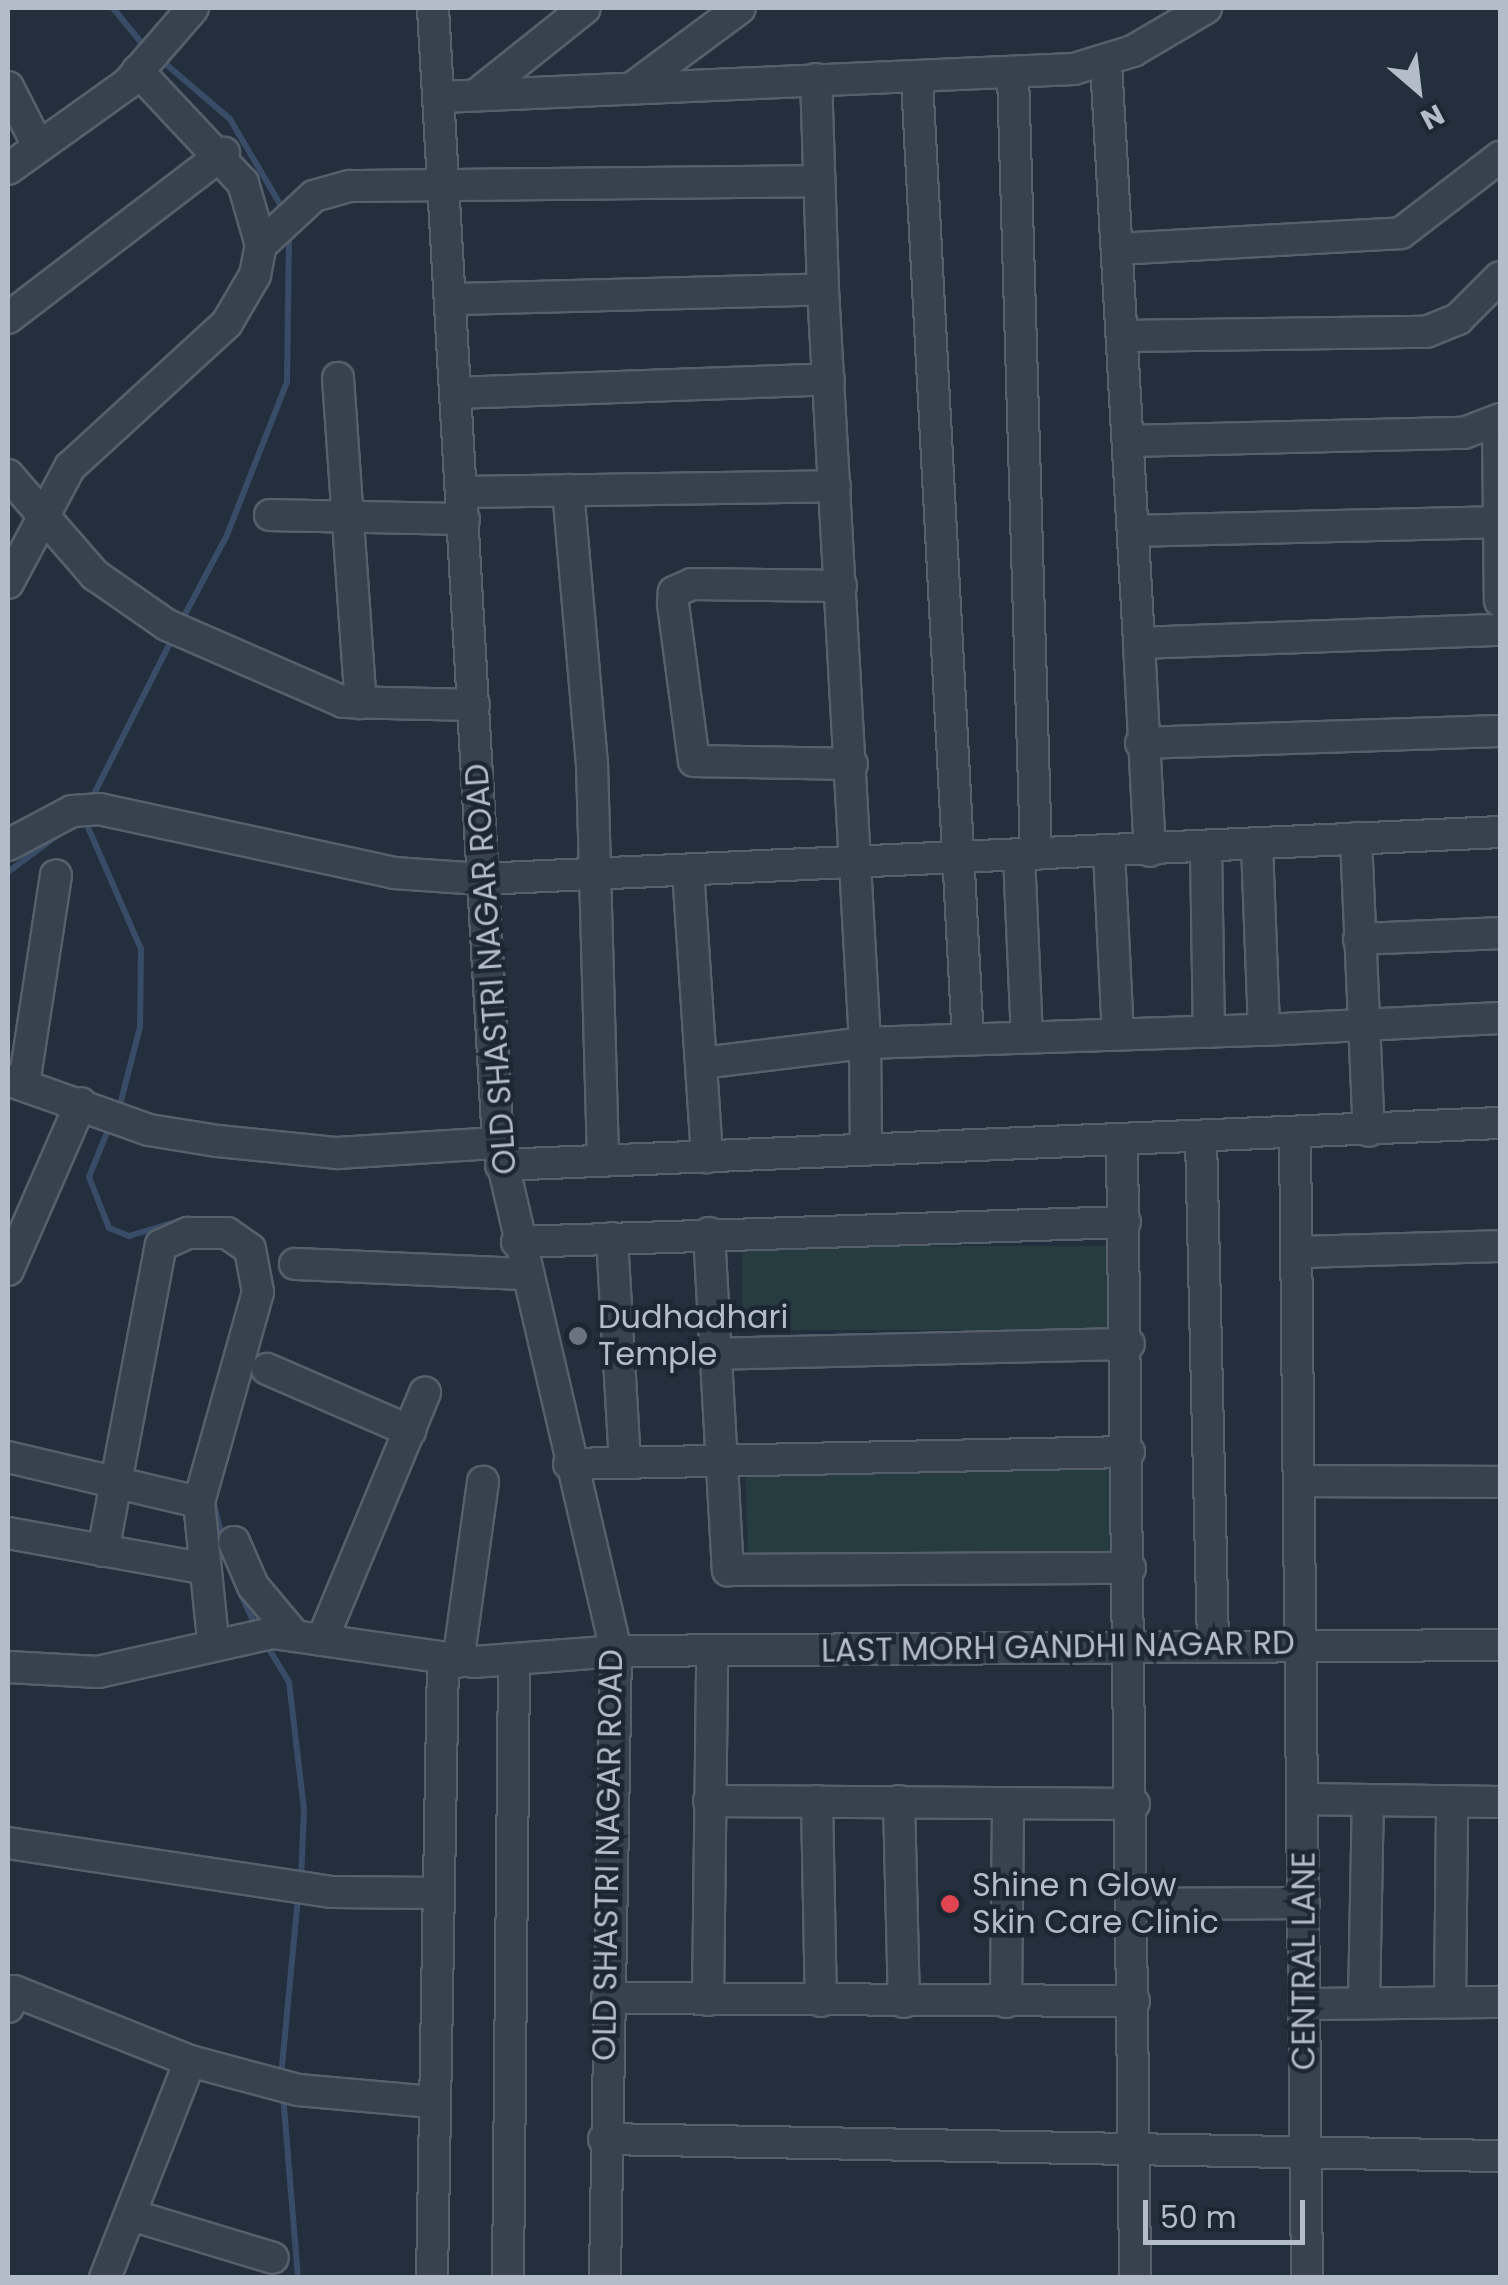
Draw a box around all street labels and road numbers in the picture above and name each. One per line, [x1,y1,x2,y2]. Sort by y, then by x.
street label: OLD SHASTRI NAGAR ROAD [457,762,525,1176]
street label: LAST MORH GANDHI NAGAR RD [821,1624,1295,1670]
street label: OLD SHASTRI NAGAR ROAD [585,1649,631,2061]
street label: CENTRAL LANE [1285,1852,1323,2070]

